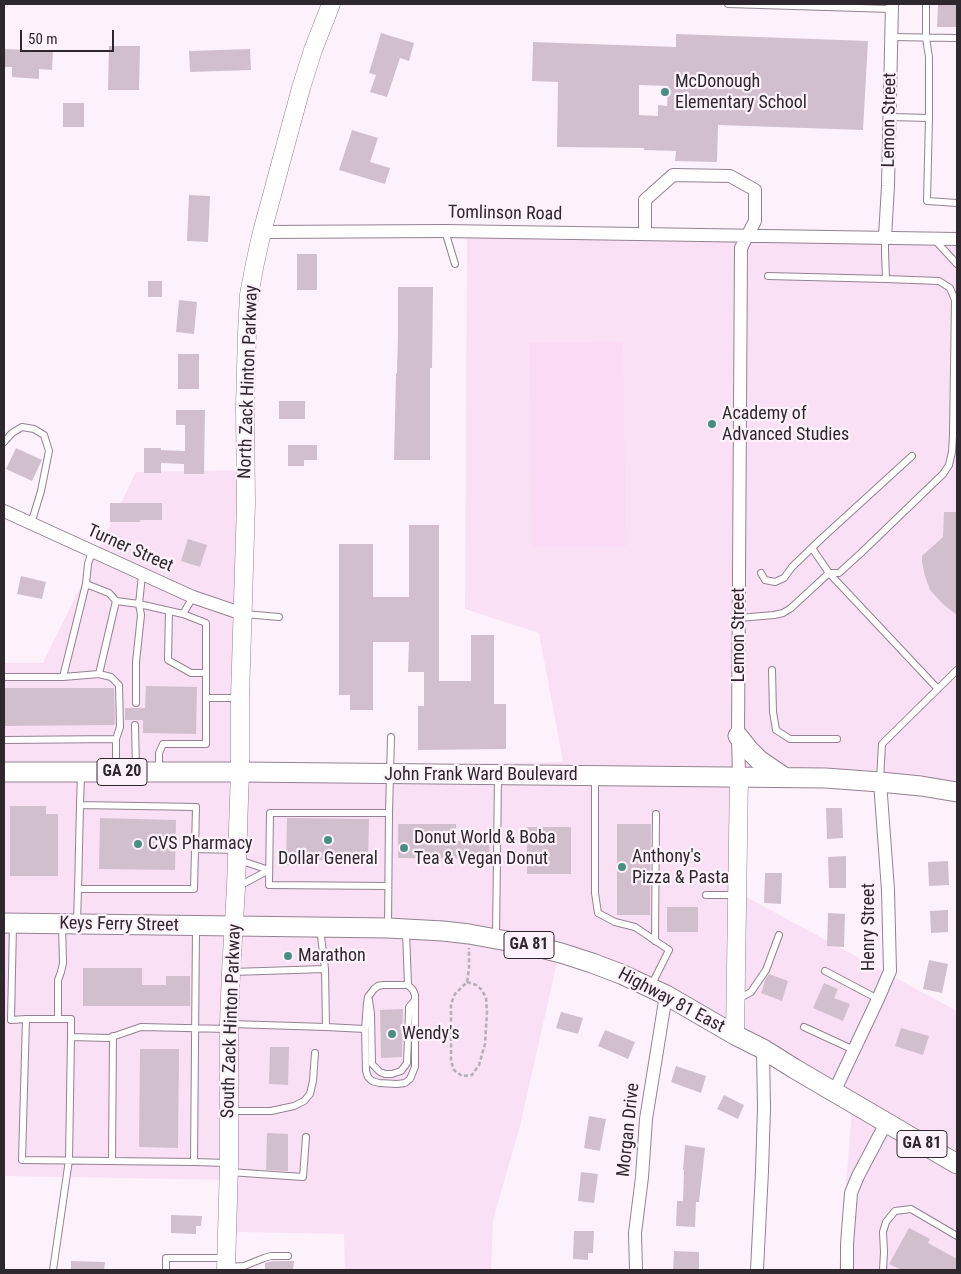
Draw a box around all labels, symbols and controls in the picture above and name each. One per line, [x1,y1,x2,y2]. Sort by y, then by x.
scale bar [22,20,116,52]
text: 50 m [28,30,58,48]
place label: McDonough Elementary School [675,71,807,114]
street label: Lemon Street [878,73,902,167]
marker: McDonough Elementary School [659,86,671,98]
street label: Tomlinson Road [448,202,562,226]
street label: North Zack Hinton Parkway [235,285,263,479]
place label: Academy of Advanced Studies [722,403,849,446]
marker: Academy of Advanced Studies [706,418,718,430]
street label: Turner Street [84,520,176,578]
street label: Lemon Street [728,588,750,682]
road number: GA 20 [97,759,147,786]
street label: John Frank Ward Boulevard [384,764,578,786]
place label: Donut World & Boba Tea & Vegan Donut [414,827,556,870]
place label: CVS Pharmacy [148,833,253,855]
marker: Dollar General [322,834,334,846]
marker: CVS Pharmacy [132,838,144,850]
marker: Donut World & Boba Tea & Vegan Donut [398,842,410,854]
place label: Anthony's Pizza & Pasta [632,846,729,889]
place label: Dollar General [278,848,378,870]
marker: Anthony's Pizza & Pasta [616,861,628,873]
street label: Henry Street [858,883,880,971]
street label: Keys Ferry Street [59,913,179,937]
street label: South Zack Hinton Parkway [218,923,246,1119]
road number: GA 81 [504,932,554,958]
place label: Marathon [298,945,366,967]
marker: Marathon [282,950,294,962]
street label: Highway 81 East [614,964,728,1038]
place label: Wendy's [402,1023,460,1045]
marker: Wendy's [386,1028,398,1040]
street label: Morgan Drive [613,1082,645,1178]
road number: GA 81 [897,1130,947,1158]

